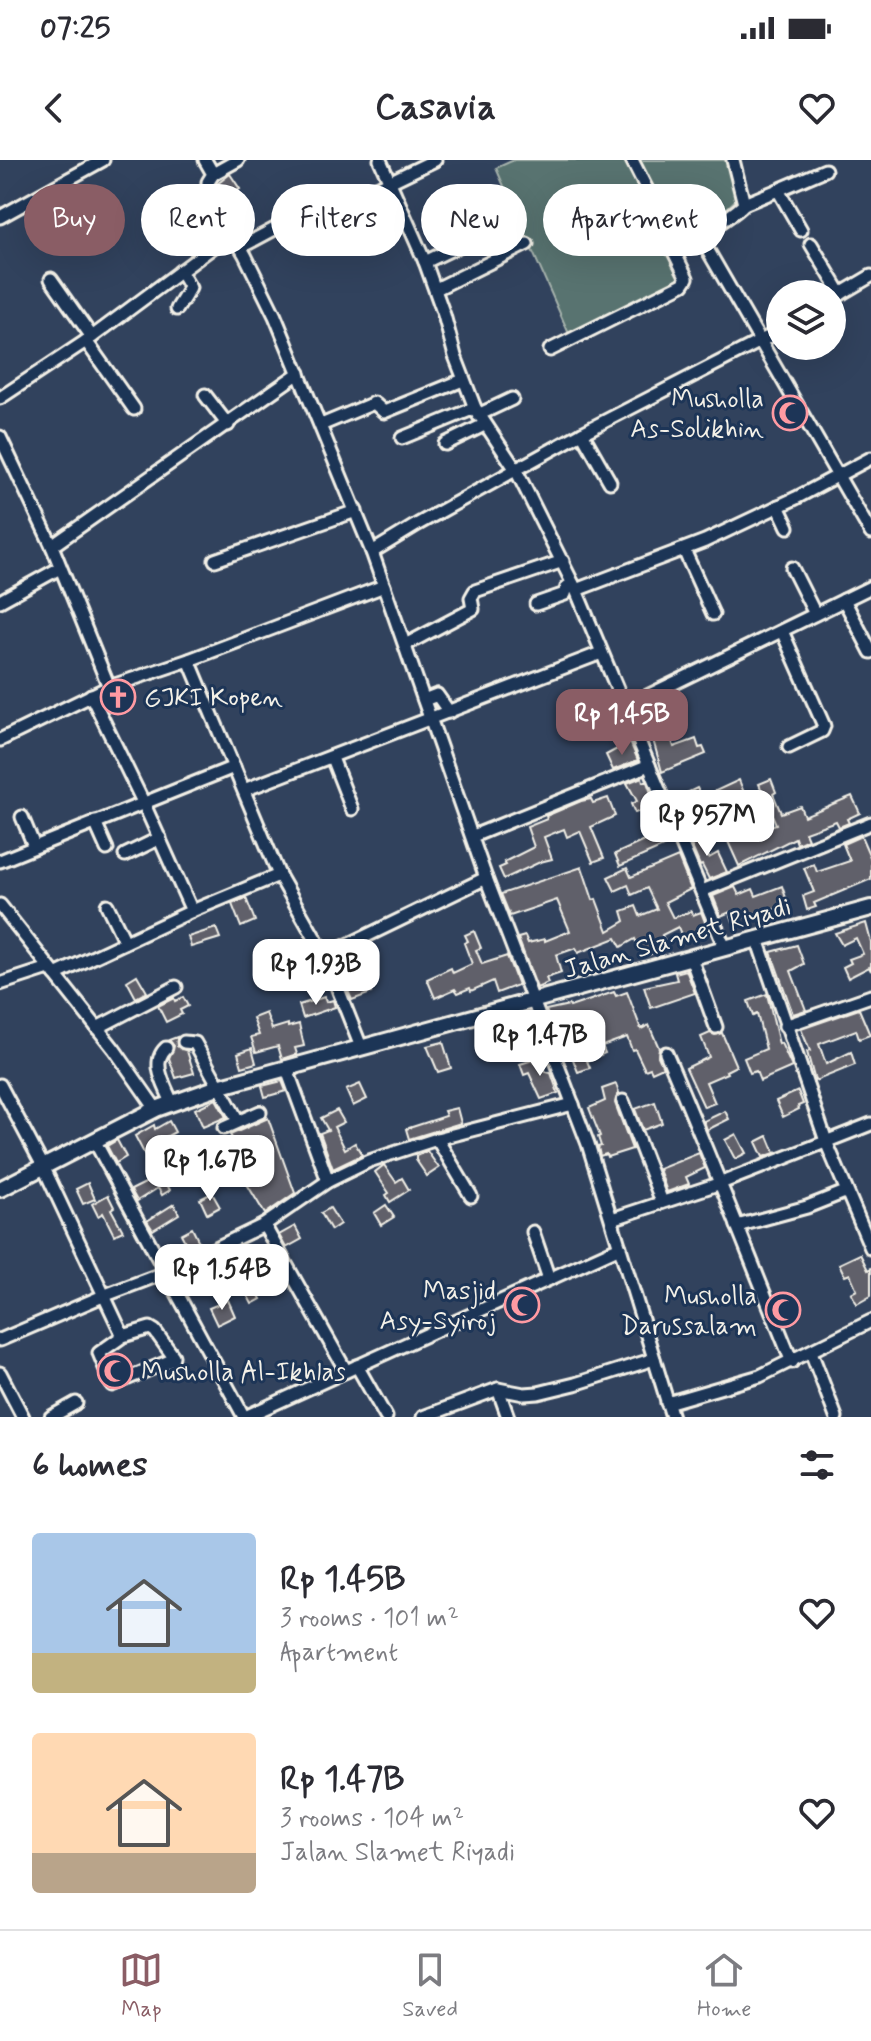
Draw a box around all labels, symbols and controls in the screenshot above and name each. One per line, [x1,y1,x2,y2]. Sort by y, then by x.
text: 07:25 [40,9,111,48]
text: Casavia [375,85,496,132]
icon: back [32,86,76,130]
icon: heart [795,86,839,130]
chip: Buy [24,184,125,256]
chip: Rent [141,184,255,256]
chip: Filters [271,184,405,256]
chip: New [421,184,527,256]
chip: Apartment [543,184,727,256]
map controls [766,280,846,360]
button: layers [766,280,846,360]
place label: Musholla As-Solikhin [630,383,764,447]
mosque icon: Musholla As-Solikhin [771,394,809,432]
church icon: GJKI Kopen [99,678,137,716]
place label: GJKI Kopen [144,682,283,716]
pin: Rp 1.45B [539,689,705,757]
text: Rp 1.45B [574,698,670,732]
pin: Rp 957M [633,790,781,858]
text: Rp 957M [658,799,756,833]
street label: Jalan Slamet Riyadi [560,890,795,988]
pin: Rp 1.93B [233,939,399,1007]
text: Rp 1.93B [271,948,361,982]
pin: Rp 1.47B [457,1010,623,1078]
text: Rp 1.47B [492,1019,588,1053]
pin: Rp 1.67B [127,1135,293,1203]
text: Rp 1.67B [163,1144,257,1178]
pin: Rp 1.54B [139,1244,305,1312]
text: Rp 1.54B [173,1253,271,1287]
place label: Masjid Asy-Syiroj [380,1275,496,1339]
place label: Musholla Darussalam [621,1280,757,1344]
mosque icon: Masjid Asy-Syiroj [503,1286,541,1324]
mosque icon: Musholla Darussalam [764,1291,802,1329]
mosque icon: Musholla Al-Ikhlas [96,1352,134,1390]
place label: Musholla Al-Ikhlas [141,1356,346,1390]
text: 6 homes [32,1443,147,1488]
icon: filters [795,1443,839,1487]
text: Rp 1.45B [280,1557,406,1602]
icon: home [96,1565,192,1661]
icon: heart [795,1591,839,1635]
text: 3 rooms · 101 m² [280,1602,459,1636]
text: Apartment [280,1636,398,1670]
text: Rp 1.47B [280,1757,405,1802]
icon: home [96,1765,192,1861]
icon: heart [795,1791,839,1835]
text: 3 rooms · 104 m² [280,1802,464,1836]
text: Jalan Slamet Riyadi [280,1836,515,1870]
tab: Map [119,1948,163,2024]
tab: Saved [402,1948,458,2024]
tab: Home [697,1948,752,2024]

